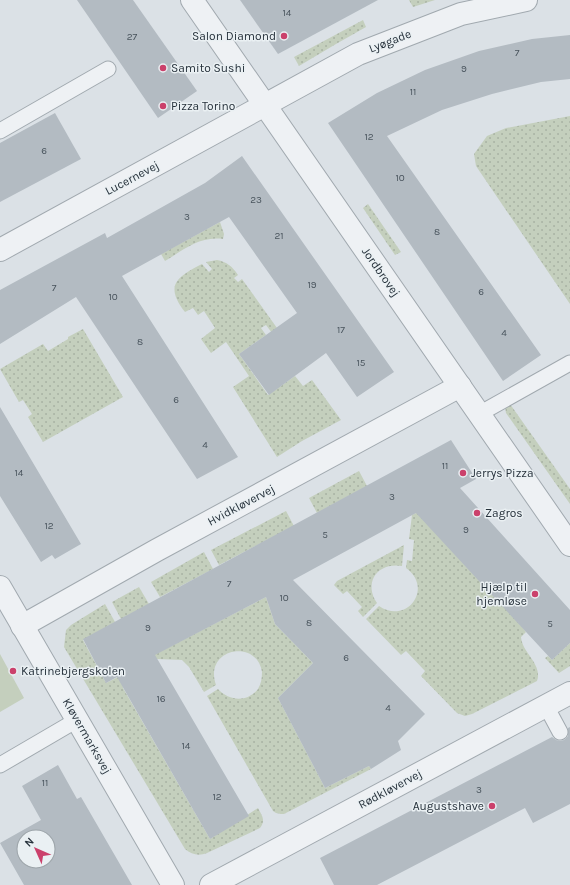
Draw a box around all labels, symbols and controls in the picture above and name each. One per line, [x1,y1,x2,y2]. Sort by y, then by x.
house number: 14 [283,7,292,19]
street label: Lyøgade [367,27,413,55]
place label: Salon Diamond [192,29,276,43]
house number: 27 [127,31,138,43]
marker: Salon Diamond [279,31,289,41]
house number: 7 [515,47,520,59]
place label: Samito Sushi [171,61,245,75]
marker: Samito Sushi [158,63,168,73]
house number: 9 [461,63,467,75]
house number: 11 [410,86,416,98]
place label: Pizza Torino [171,99,235,113]
marker: Pizza Torino [158,101,168,111]
house number: 12 [364,131,374,143]
house number: 6 [41,145,47,157]
street label: Lucernevej [103,158,161,198]
house number: 10 [395,172,405,184]
house number: 23 [250,194,262,206]
house number: 3 [184,211,190,223]
house number: 8 [434,226,440,238]
house number: 21 [274,230,284,242]
street label: Jordbrovej [359,245,403,299]
house number: 19 [307,279,317,291]
house number: 7 [52,282,57,294]
house number: 6 [478,286,484,298]
house number: 10 [108,291,118,303]
house number: 17 [337,324,345,336]
house number: 4 [501,327,507,339]
house number: 8 [137,336,143,348]
house number: 15 [357,357,366,369]
house number: 6 [173,394,179,406]
house number: 4 [202,439,208,451]
house number: 11 [442,460,448,472]
place label: Jerrys Pizza [471,466,534,480]
house number: 14 [15,467,24,479]
marker: Jerrys Pizza [458,468,468,478]
street label: Hvidkløvervej [205,481,277,529]
house number: 3 [389,491,395,503]
place label: Zagros [485,506,523,520]
marker: Zagros [472,508,482,518]
house number: 12 [44,520,54,532]
house number: 9 [463,524,469,536]
house number: 5 [322,529,328,541]
house number: 7 [227,578,232,590]
place label: Hjælp til hjemløse [476,580,527,608]
marker: Hjælp til hjemløse [530,589,540,599]
house number: 10 [279,592,289,604]
house number: 8 [306,617,312,629]
house number: 5 [547,618,553,630]
house number: 9 [145,622,151,634]
house number: 6 [343,652,349,664]
place label: Katrinebjergskolen [21,664,125,678]
marker: Katrinebjergskolen [8,666,18,676]
house number: 16 [156,693,166,705]
street label: Kløvermarksvej [60,696,114,776]
house number: 4 [385,702,391,714]
house number: 14 [182,740,191,752]
street label: Rødkløvervej [356,766,424,812]
house number: 11 [42,777,48,789]
house number: 3 [476,784,482,796]
house number: 12 [212,791,222,803]
place label: Augustshave [413,799,484,813]
marker: Augustshave [487,801,497,811]
north arrow [16,829,56,869]
text: N [22,835,37,850]

